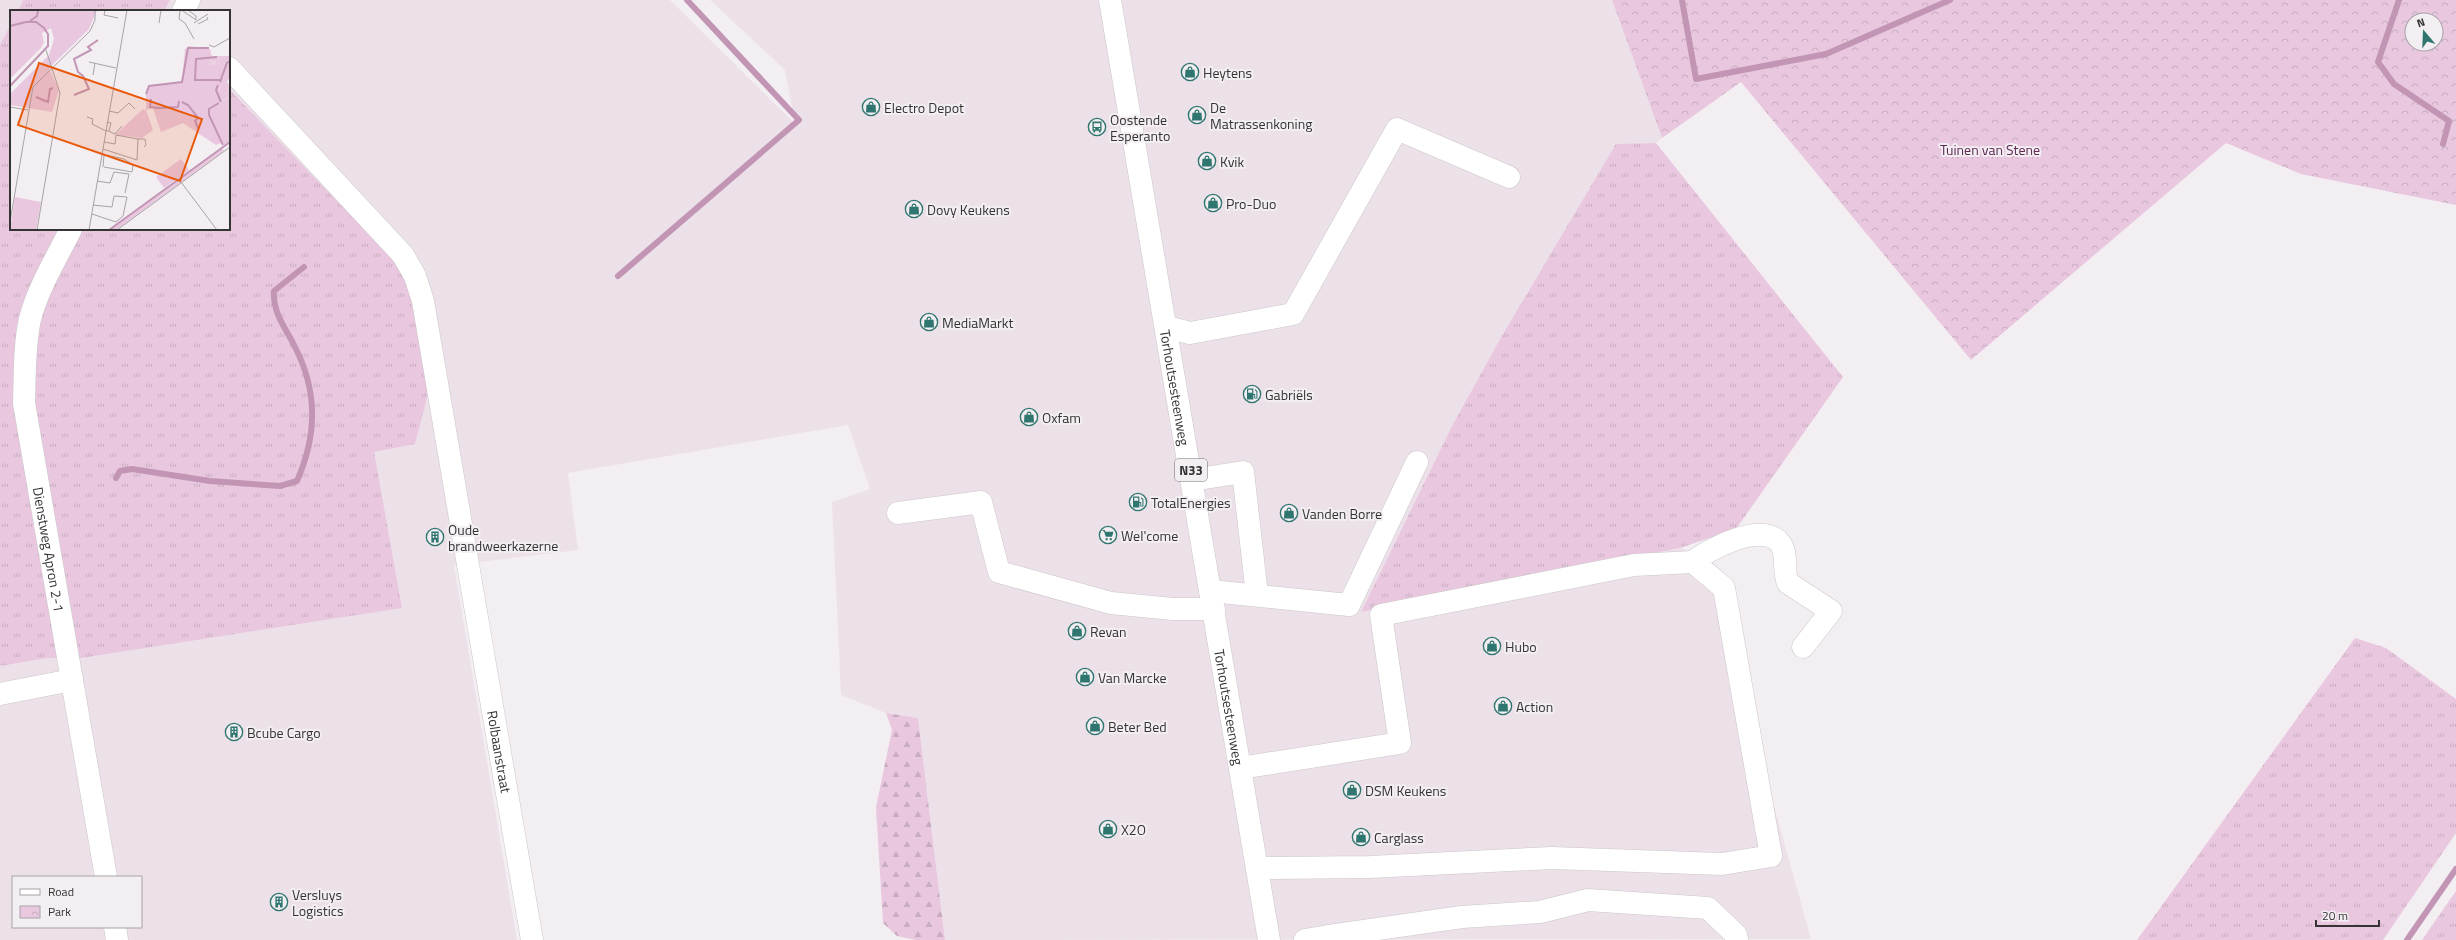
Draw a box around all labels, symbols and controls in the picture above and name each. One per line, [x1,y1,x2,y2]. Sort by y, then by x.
inset map [10,10,230,230]
north arrow [2404,12,2444,52]
text: N [2415,14,2427,31]
shop icon: Heytens [1180,62,1200,82]
place label: Heytens [1203,62,1252,83]
shop icon: Electro Depot [861,97,881,117]
place label: Electro Depot [884,97,964,118]
place label: De Matrassenkoning [1210,97,1312,134]
shop icon: De Matrassenkoning [1187,105,1207,125]
place label: Oostende Esperanto [1110,109,1170,146]
bus stop icon: Oostende Esperanto [1087,117,1107,137]
park label: Tuinen van Stene [1940,139,2040,160]
shop icon: Kvik [1197,151,1217,171]
place label: Kvik [1220,151,1244,172]
shop icon: Pro-Duo [1203,193,1223,213]
place label: Pro-Duo [1226,193,1276,214]
shop icon: Dovy Keukens [904,199,924,219]
place label: Dovy Keukens [927,199,1010,220]
shop icon: MediaMarkt [919,312,939,332]
place label: MediaMarkt [942,312,1014,333]
street label: Torhoutsesteenweg [1155,328,1196,447]
fuel station icon: Gabriëls [1242,384,1262,404]
place label: Gabriëls [1265,384,1313,405]
shop icon: Oxfam [1019,407,1039,427]
place label: Oxfam [1042,407,1081,428]
road number: N33 [1175,459,1207,481]
street label: Dienstweg Apron 2-1 [28,485,70,613]
fuel station icon: TotalEnergies [1128,492,1148,512]
place label: TotalEnergies [1151,492,1231,513]
shop icon: Vanden Borre [1279,503,1299,523]
place label: Vanden Borre [1302,503,1382,524]
place label: Oude brandweerkazerne [448,519,558,556]
supermarket icon: Wel'come [1098,525,1118,545]
place label: Wel'come [1121,525,1178,546]
building icon: Oude brandweerkazerne [425,527,445,547]
shop icon: Revan [1067,621,1087,641]
place label: Revan [1090,621,1127,642]
shop icon: Hubo [1482,636,1502,656]
place label: Hubo [1505,636,1537,657]
street label: Torhoutsesteenweg [1209,647,1250,766]
shop icon: Van Marcke [1075,667,1095,687]
place label: Van Marcke [1098,667,1167,688]
shop icon: Action [1493,696,1513,716]
place label: Action [1516,696,1553,717]
street label: Rolbaanstraat [483,709,517,795]
shop icon: Beter Bed [1085,716,1105,736]
place label: Beter Bed [1108,716,1167,737]
building icon: Bcube Cargo [224,722,244,742]
place label: Bcube Cargo [247,722,321,743]
shop icon: DSM Keukens [1342,780,1362,800]
place label: DSM Keukens [1365,780,1446,801]
shop icon: X2O [1098,819,1118,839]
place label: X2O [1121,819,1146,840]
shop icon: Carglass [1351,827,1371,847]
place label: Carglass [1374,827,1424,848]
legend [12,876,142,928]
text: Road [48,882,74,901]
place label: Versluys Logistics [292,884,343,921]
building icon: Versluys Logistics [269,892,289,912]
text: Park [48,902,71,921]
scale bar [2316,902,2379,928]
text: 20 m [2322,906,2348,925]

